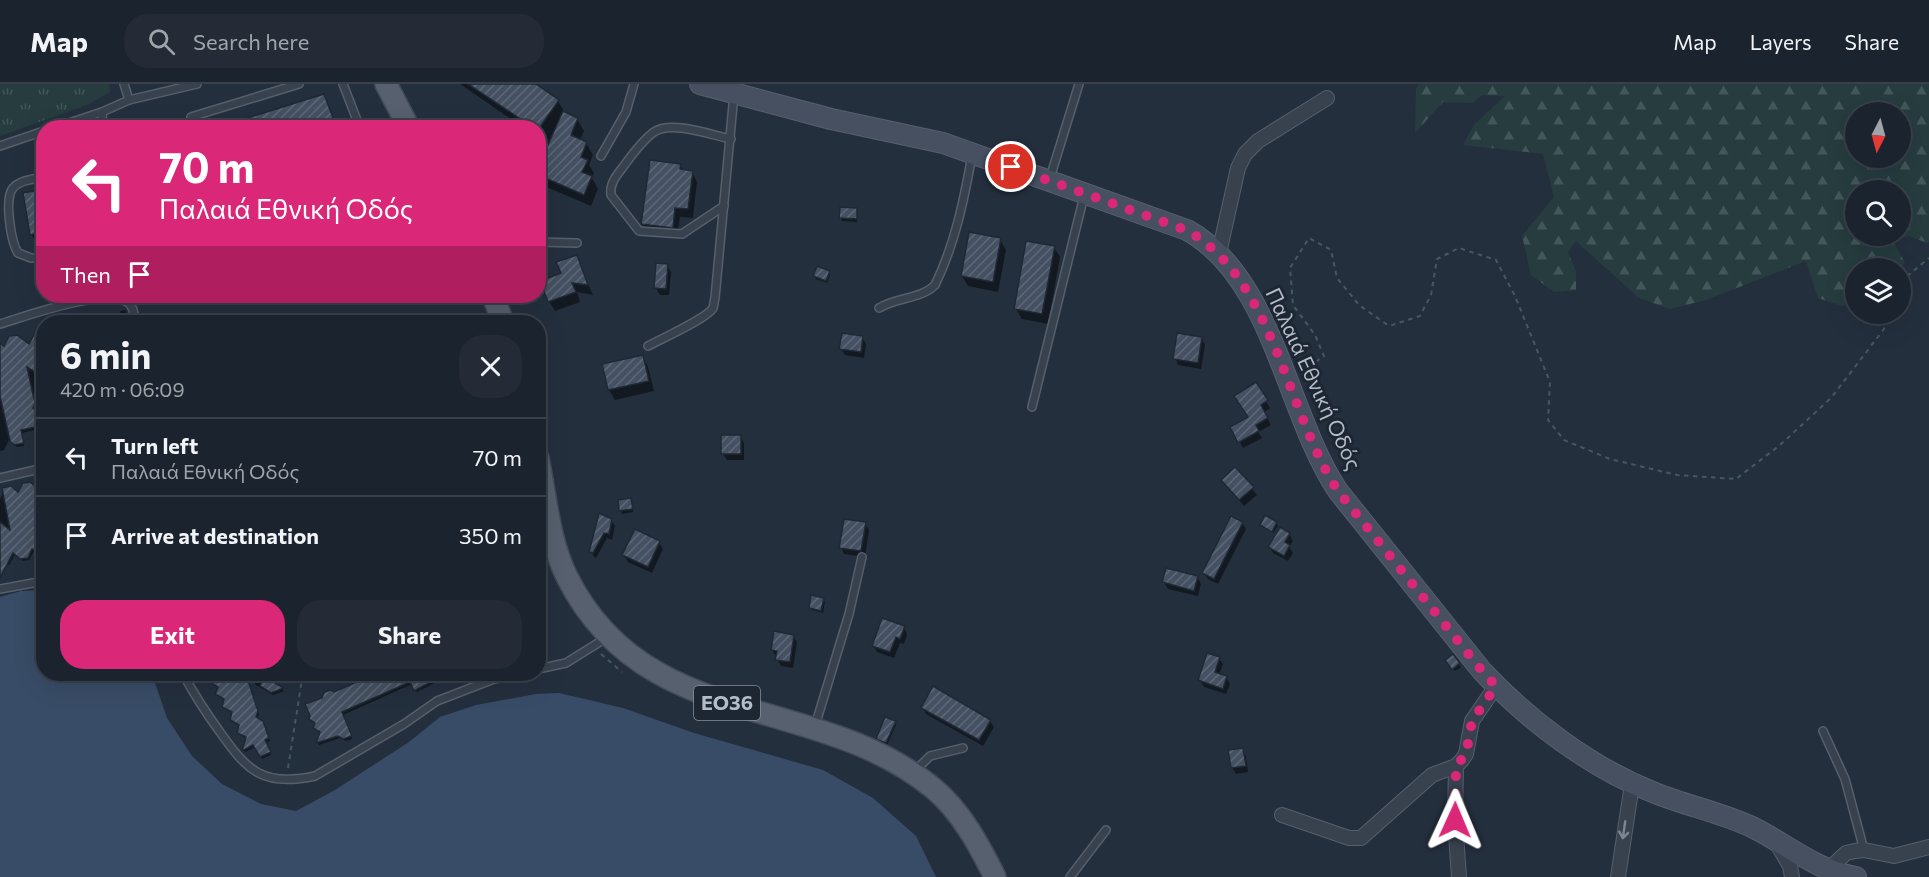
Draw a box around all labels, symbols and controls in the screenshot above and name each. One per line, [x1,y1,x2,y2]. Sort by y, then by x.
search box [124,14,544,68]
text: Map [30,24,88,58]
icon: search [145,25,178,58]
text: Search here [193,28,309,55]
text: Map [1673,29,1717,54]
text: Layers [1750,29,1812,54]
text: Share [1845,29,1899,54]
north arrow [1845,102,1911,168]
map controls [1845,102,1911,324]
text: 70 m [159,140,254,192]
pin [985,141,1036,192]
icon: left [60,144,138,222]
icon: arrive [994,150,1027,183]
button: search [1845,180,1911,246]
text: Παλαιά Εθνική Οδός [159,192,413,225]
icon: arrive [123,258,156,291]
button: layers [1845,258,1911,324]
text: Then [60,261,111,288]
street label: Παλαιά Εθνική Οδός [1261,283,1367,473]
text: 6 min [60,332,151,376]
button: close [459,335,522,398]
text: 420 m · 06:09 [60,377,185,401]
text: Turn left [111,432,198,459]
icon: left [60,441,93,474]
text: 70 m [473,444,522,471]
text: Παλαιά Εθνική Οδός [111,459,299,483]
icon: arrive [60,519,93,552]
text: Arrive at destination [111,522,319,549]
text: 350 m [459,522,522,549]
button: Exit [60,600,285,669]
button: Share [297,600,522,669]
road number: ΕΟ36 [694,686,760,720]
position arrow [1423,788,1487,852]
one-way arrow [1619,820,1630,840]

